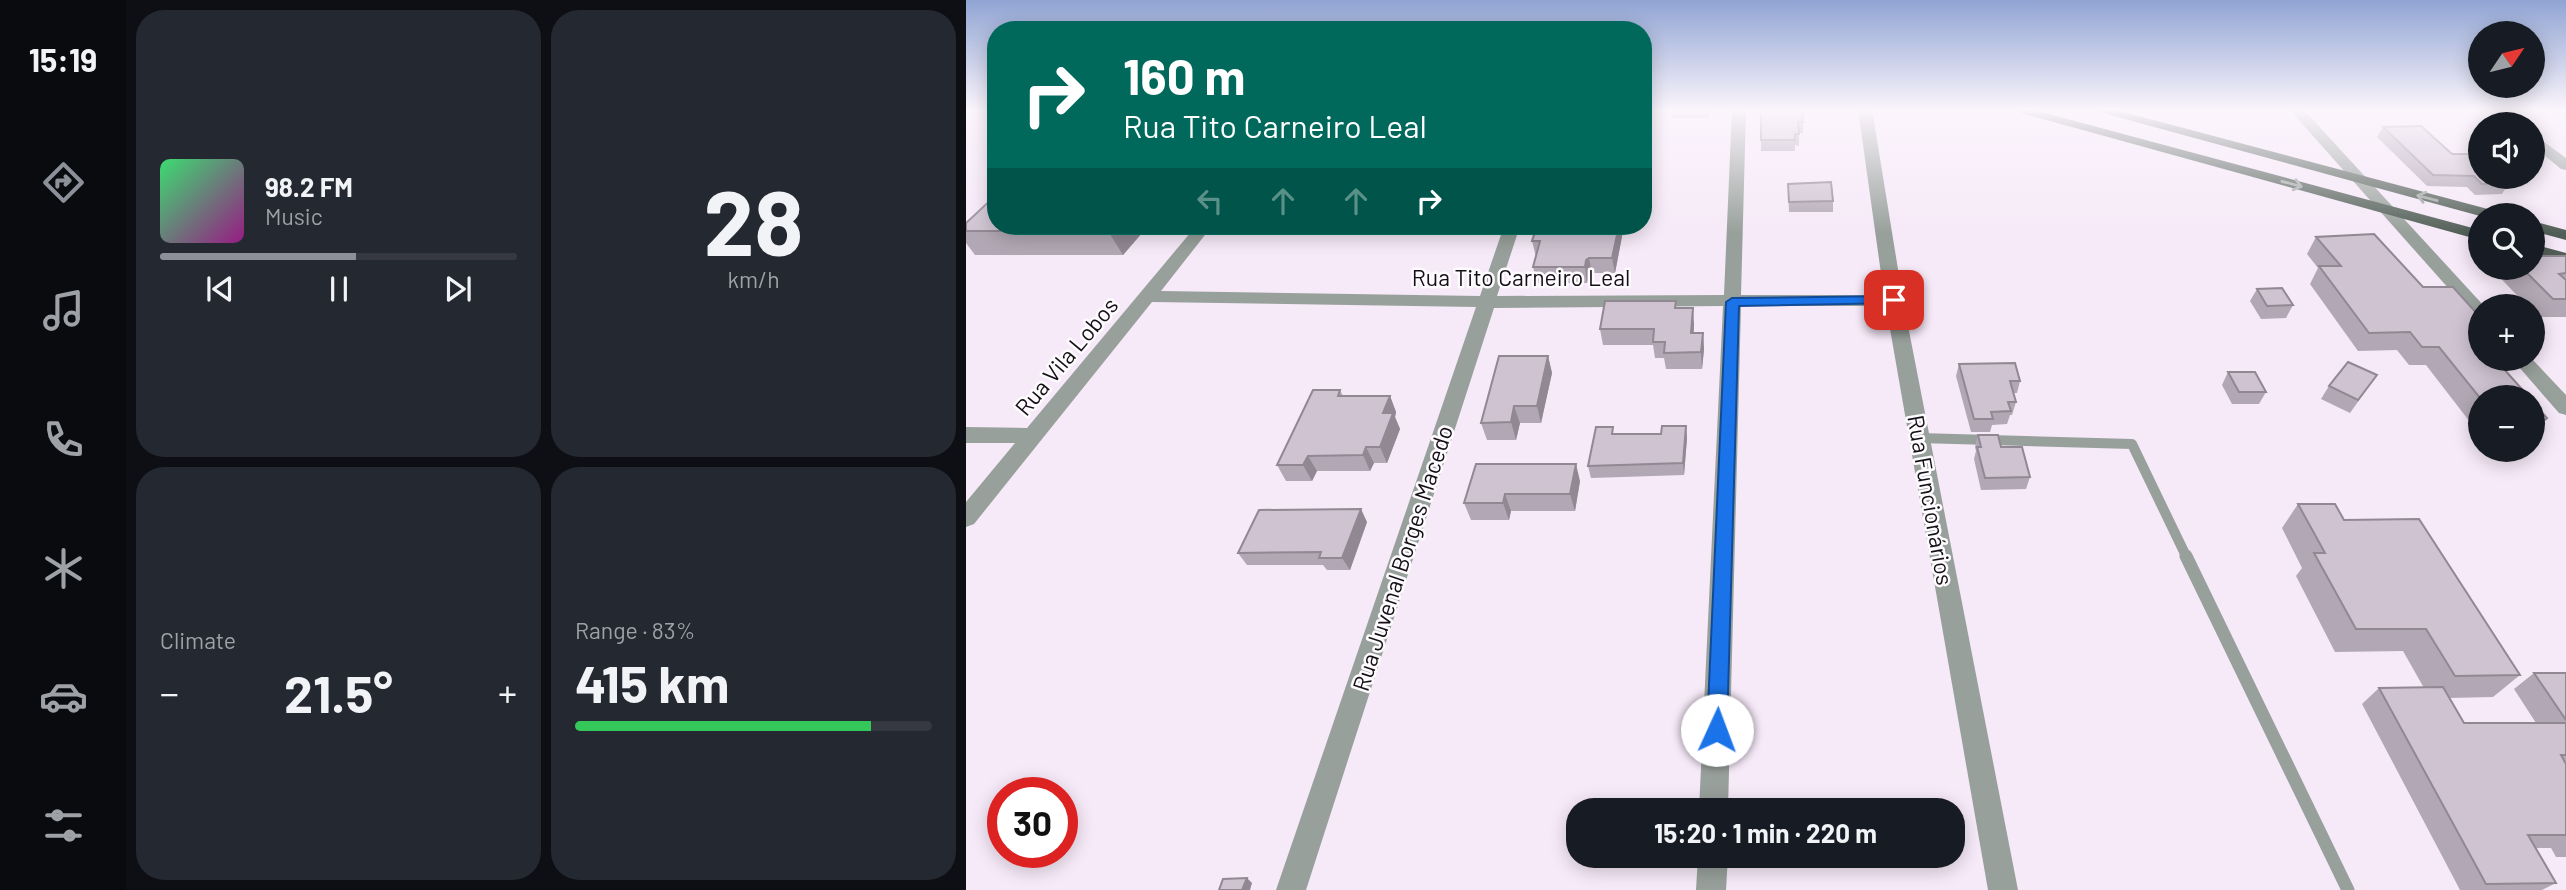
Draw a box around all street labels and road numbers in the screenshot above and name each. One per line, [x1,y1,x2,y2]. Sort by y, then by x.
street label: Rua Tito Carneiro Leal [1412,263,1630,291]
street label: Rua Vila Lobos [1009,291,1123,421]
street label: Rua Funcionários [1902,413,1960,587]
street label: Rua Juvenal Borges Macedo [1346,422,1458,694]

